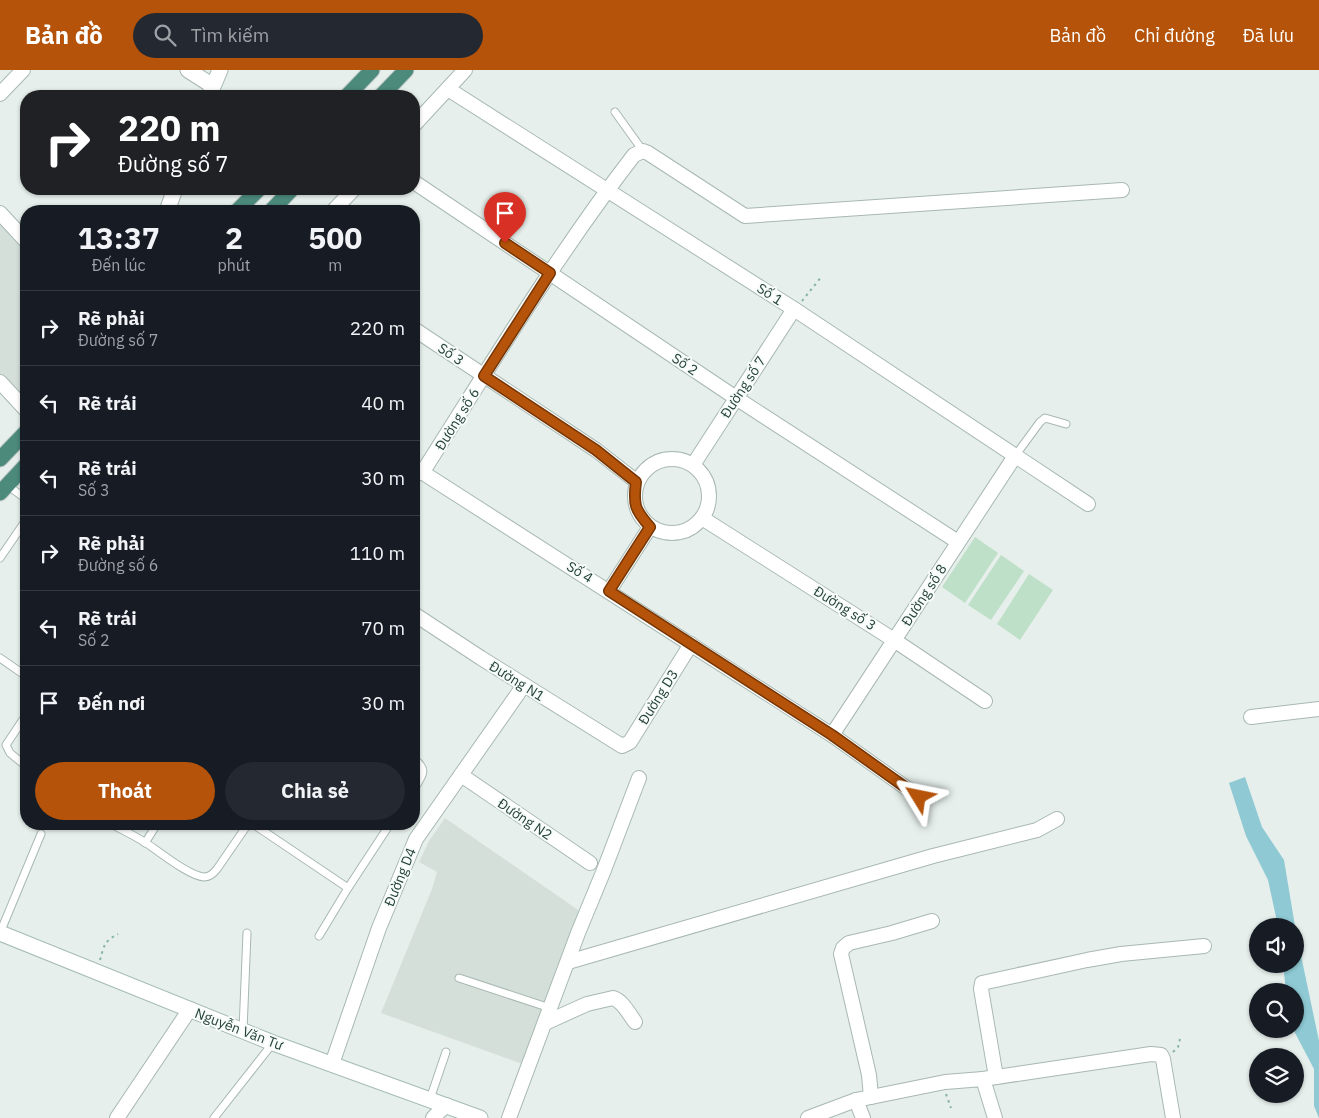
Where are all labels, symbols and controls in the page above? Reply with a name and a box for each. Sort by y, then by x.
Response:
search box [133,13,483,58]
text: Bản đồ [25,19,103,51]
icon: search [151,21,179,49]
text: Tìm kiếm [191,23,269,47]
text: Bản đồ [1050,24,1106,47]
text: Chỉ đường [1134,24,1215,47]
text: Đã lưu [1243,24,1294,47]
text: 220 m [118,105,221,151]
icon: right [35,110,100,175]
text: Đường số 7 [118,149,228,178]
pin [484,192,526,243]
icon: arrive [491,199,519,227]
text: 13:37 [78,218,160,257]
text: 2 [225,218,243,257]
text: 500 [308,218,362,257]
text: Đến lúc [92,255,146,275]
text: phút [217,255,250,275]
text: m [328,255,342,275]
street label: Số 1 [753,279,787,309]
text: Rẽ phải [78,306,145,330]
icon: right [35,314,63,342]
text: 220 m [350,316,405,340]
text: Đường số 7 [78,330,158,350]
street label: Số 3 [434,339,468,369]
street label: Số 2 [668,349,702,379]
street label: Đường số 7 [716,353,770,421]
street label: Đường số 6 [431,384,483,454]
icon: left [35,389,63,417]
text: Rẽ trái [78,391,137,415]
text: 40 m [361,391,405,415]
text: Rẽ trái [78,456,137,480]
icon: left [35,464,63,492]
text: 30 m [361,466,405,490]
text: Số 3 [78,480,110,500]
text: Rẽ phải [78,531,145,555]
icon: right [35,539,63,567]
text: 110 m [350,541,405,565]
text: Đường số 6 [78,555,158,575]
street label: Số 4 [563,557,597,587]
street label: Đường số 8 [897,561,951,629]
street label: Đường số 3 [810,582,880,634]
text: Rẽ trái [78,606,137,630]
icon: left [35,614,63,642]
text: 70 m [361,616,405,640]
text: Số 2 [78,630,110,650]
street label: Đường N1 [486,657,548,705]
street label: Đường D3 [634,666,682,728]
icon: arrive [35,689,63,717]
text: Đến nơi [78,691,145,715]
text: 30 m [361,691,405,715]
button: Thoát [35,762,215,820]
button: Chia sẻ [225,762,405,820]
position arrow [892,770,944,822]
street label: Đường N2 [494,794,556,844]
street label: Đường D4 [380,845,420,909]
map controls [1249,918,1304,1103]
button: sound [1249,918,1304,973]
button: search [1249,983,1304,1038]
street label: Nguyễn Văn Tư [192,1004,286,1054]
button: layers [1249,1048,1304,1103]

